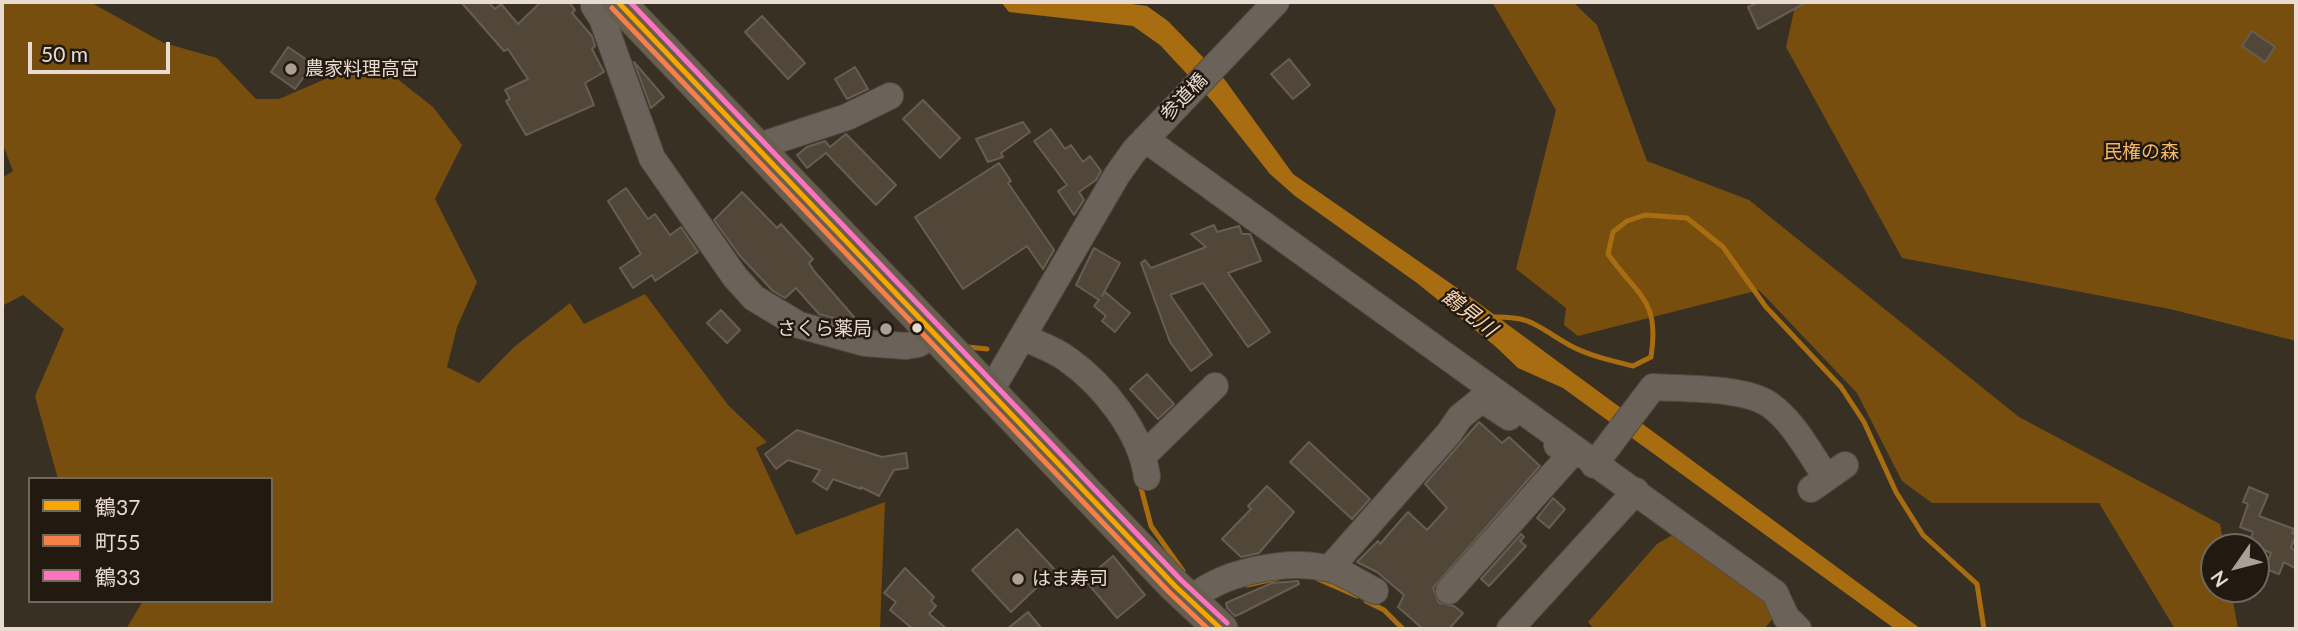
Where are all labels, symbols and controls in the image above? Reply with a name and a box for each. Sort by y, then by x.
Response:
scale bar [32,28,173,72]
text: 50 m [41,41,88,66]
place label: 農家料理高宮 [305,58,419,80]
marker: 農家料理高宮 [283,61,299,77]
street label: 参道橋 [1156,69,1212,125]
park label: 民権の森 [2103,141,2179,163]
water label: 鶴見川 [1436,284,1502,342]
place label: さくら薬局 [777,318,872,340]
marker: さくら薬局 [878,321,894,337]
unlabelled marker [910,321,924,335]
legend [28,477,273,603]
text: 鶴37 [95,494,140,519]
text: 町55 [95,529,140,554]
north arrow [2200,533,2270,603]
text: 鶴33 [95,564,140,589]
text: N [2205,567,2233,592]
place label: はま寿司 [1032,568,1108,590]
marker: はま寿司 [1010,571,1026,587]

